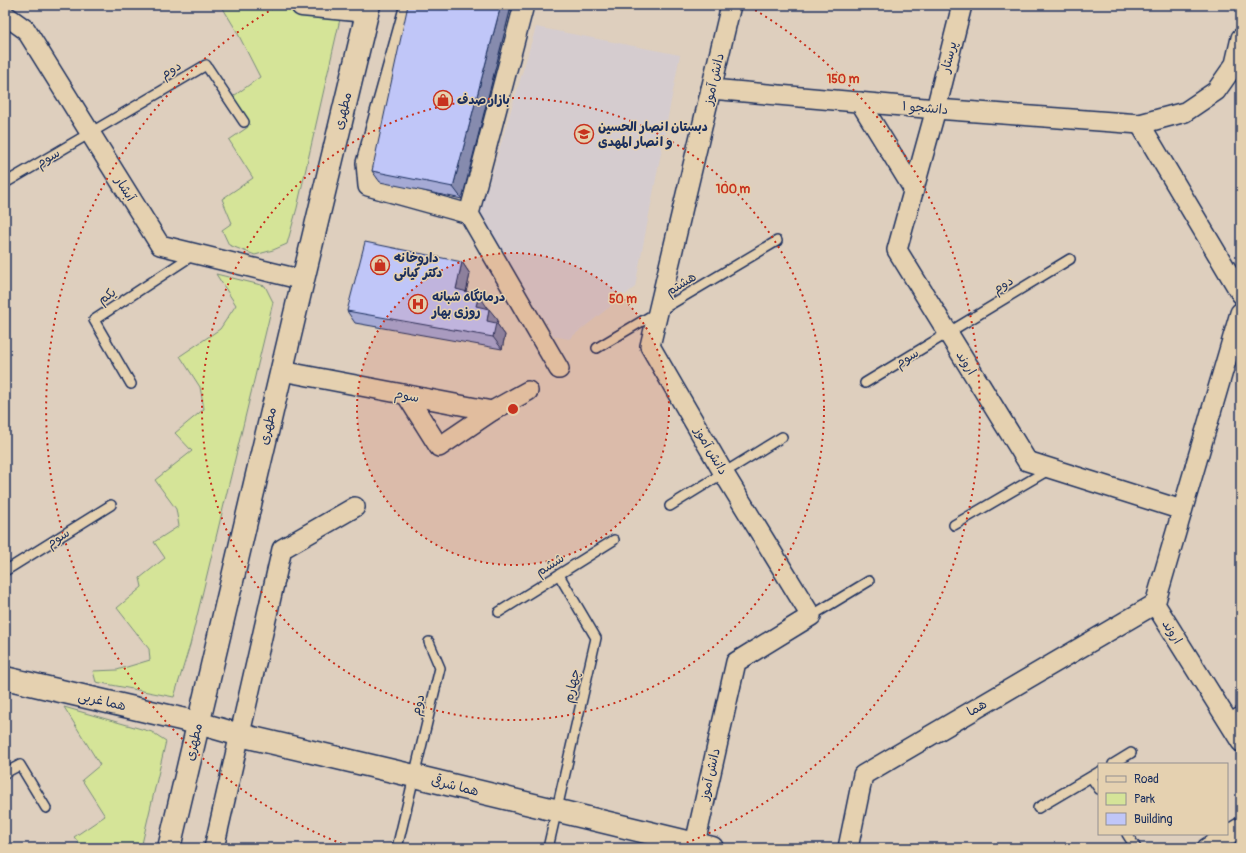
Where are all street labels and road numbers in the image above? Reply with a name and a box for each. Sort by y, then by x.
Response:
street label: پرستار [937,40,961,75]
street label: دانش آموز [700,52,728,107]
street label: دوم [158,58,185,84]
street label: مطهری [331,91,355,131]
street label: دانشجو ۱ [901,98,949,118]
street label: سوم [33,145,64,173]
street label: آبشار [111,173,139,205]
street label: هشتم [663,269,700,301]
street label: دوم [990,273,1017,299]
street label: یکم [95,284,120,309]
street label: سوم [892,345,923,373]
street label: اروند [952,348,980,378]
street label: سوم [393,386,421,408]
street label: مطهری [256,406,280,446]
street label: دانش آموز [690,423,731,478]
street label: سوم [43,525,74,553]
street label: ششم [533,550,568,582]
street label: اروند [1158,617,1186,647]
street label: چهارم [560,667,586,705]
street label: هما غربی [76,688,127,715]
street label: دوم [408,693,430,718]
street label: هما [964,696,990,720]
street label: مطهری [182,722,206,762]
street label: دانش آموز [696,747,724,802]
street label: هما شرقی [429,771,481,800]

